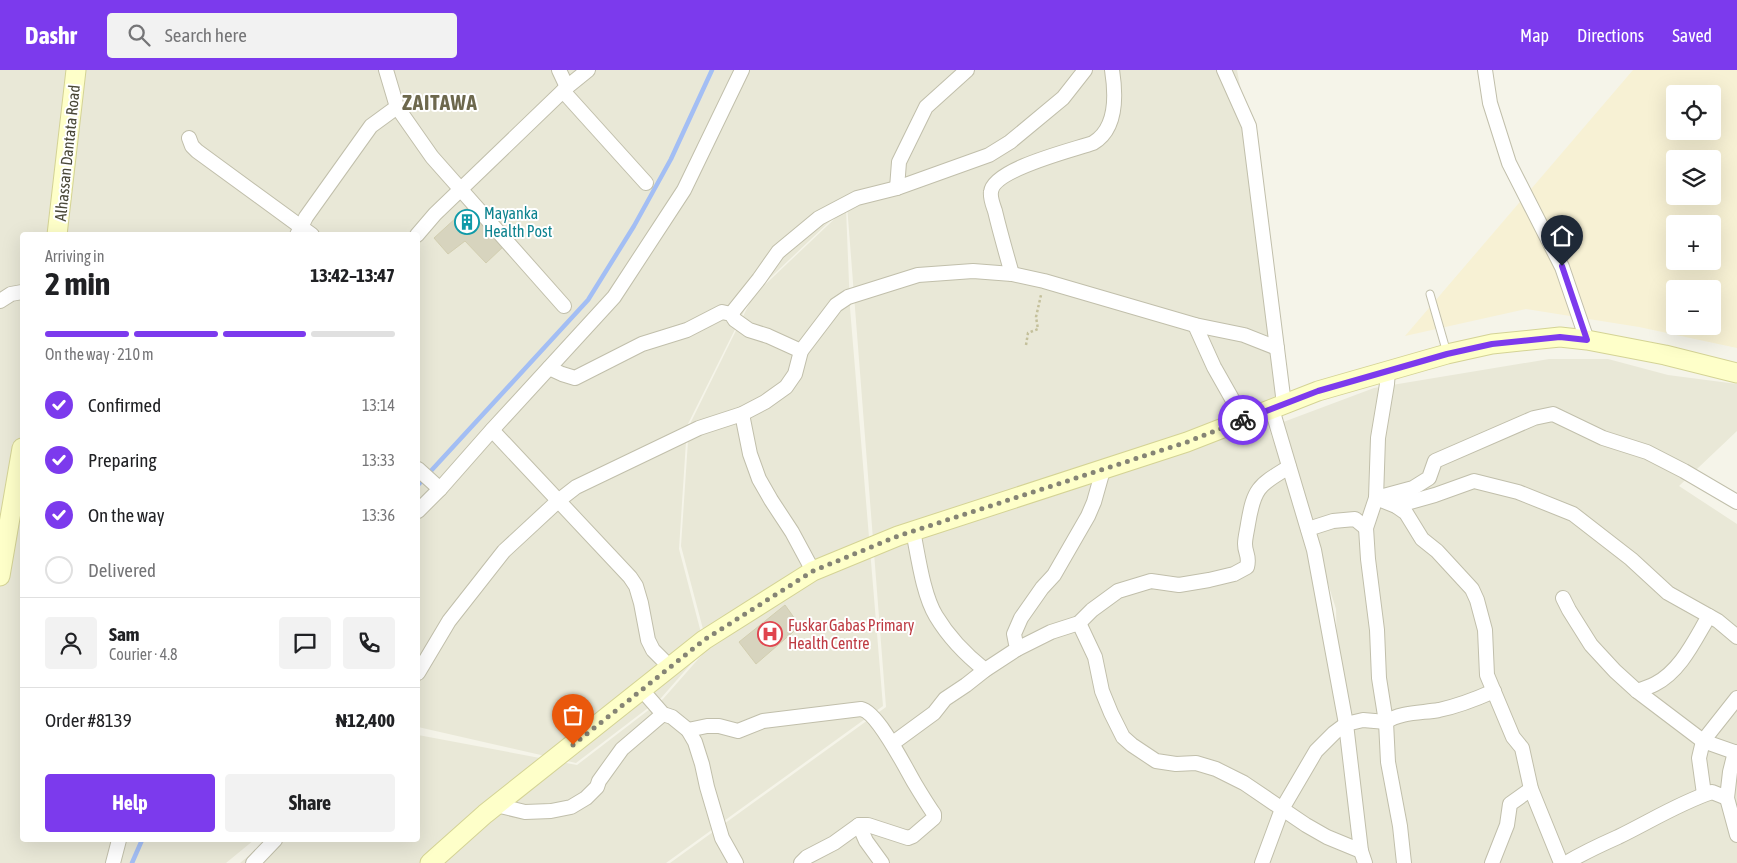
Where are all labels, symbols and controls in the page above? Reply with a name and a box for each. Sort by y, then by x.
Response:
search box [107,13,457,58]
icon: search [125,21,153,49]
text: Dashr [25,22,77,49]
text: Search here [165,24,247,46]
text: Map [1520,25,1549,46]
text: Directions [1577,25,1644,46]
text: Saved [1672,25,1712,46]
street label: Alhassan Dantata Road [51,84,83,222]
map controls [1666,85,1721,335]
button: locate [1666,85,1721,140]
district label: ZAITAWA [402,90,478,114]
button: layers [1666,150,1721,205]
place label: Mayanka Health Post [484,204,553,240]
building icon: Mayanka Health Post [454,209,480,235]
pin [1541,215,1583,266]
button: + [1666,215,1721,270]
icon: home [1548,222,1576,250]
text: Arriving in [45,247,105,265]
text: 13:42–13:47 [310,264,395,286]
text: 2 min [45,265,110,302]
button: − [1666,280,1721,335]
text: On the way · 210 m [45,345,154,363]
icon: check [45,391,73,419]
text: Confirmed [88,394,161,416]
courier [1218,395,1268,445]
text: 13:14 [362,396,395,414]
icon: bike [1229,406,1257,434]
icon: check [45,446,73,474]
text: Preparing [88,449,157,471]
text: 13:33 [362,451,395,469]
icon: check [45,501,73,529]
text: On the way [88,504,165,526]
text: 13:36 [362,506,395,524]
text: Delivered [88,559,156,581]
place label: Fuskar Gabas Primary Health Centre [788,616,915,652]
button: person [45,617,97,669]
button: chat [279,617,331,669]
button: phone [343,617,395,669]
hospital icon: Fuskar Gabas Primary Health Centre [757,621,783,647]
text: Sam [109,623,140,645]
text: Courier · 4.8 [109,645,178,663]
pin [552,694,594,745]
icon: bag [559,701,587,729]
text: Order #8139 [45,709,132,731]
text: ₦12,400 [336,709,395,731]
button: Help [45,774,215,832]
button: Share [225,774,395,832]

